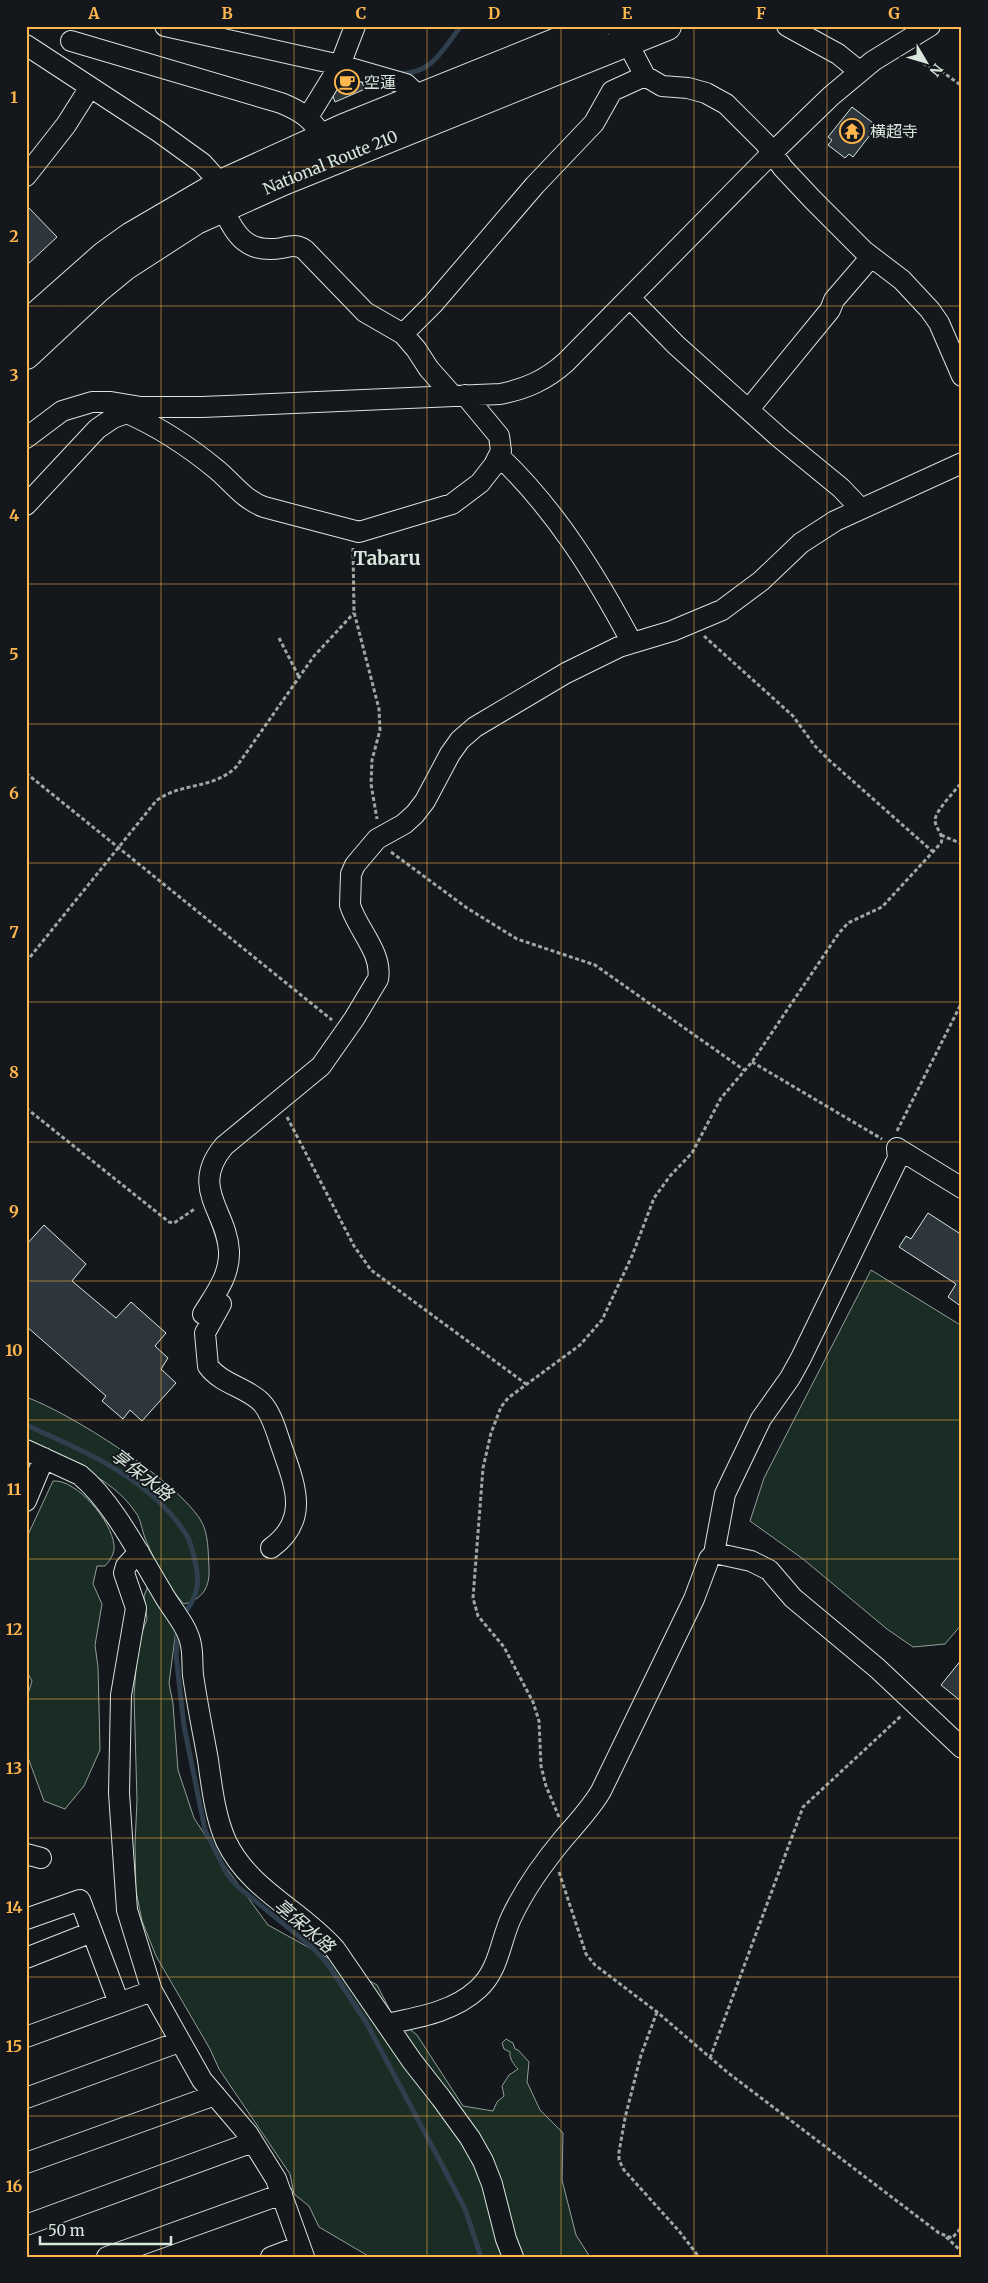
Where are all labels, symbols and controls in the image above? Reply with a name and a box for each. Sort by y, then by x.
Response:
text: A [87,3,100,23]
text: B [221,3,233,23]
text: C [356,3,366,23]
text: D [488,3,500,23]
text: E [622,3,633,23]
text: F [756,3,766,23]
text: G [888,3,900,23]
north arrow [900,38,950,88]
text: N [926,60,947,80]
cafe icon: 空蓮 [334,69,360,95]
place label: 空蓮 [364,72,396,92]
text: 1 [10,87,18,107]
temple icon: 横超寺 [839,118,865,144]
place label: 横超寺 [870,121,918,141]
street label: National Route 210 [260,126,401,199]
text: 2 [9,226,19,246]
text: 3 [9,365,19,385]
text: 4 [9,505,19,525]
district label: Tabaru [353,546,421,570]
text: 5 [9,644,19,664]
text: 6 [9,783,19,803]
text: 7 [9,922,19,942]
text: 8 [9,1062,19,1082]
text: 9 [9,1201,19,1221]
text: 10 [5,1340,23,1360]
water label: 享保水路 [107,1443,179,1507]
text: 11 [7,1479,22,1499]
text: 12 [6,1619,22,1639]
text: 13 [6,1758,22,1778]
water label: 享保水路 [270,1893,341,1959]
text: 14 [6,1897,22,1917]
text: 15 [6,2036,22,2056]
text: 16 [6,2176,22,2196]
scale bar [40,2213,171,2245]
text: 50 m [48,2221,85,2240]

